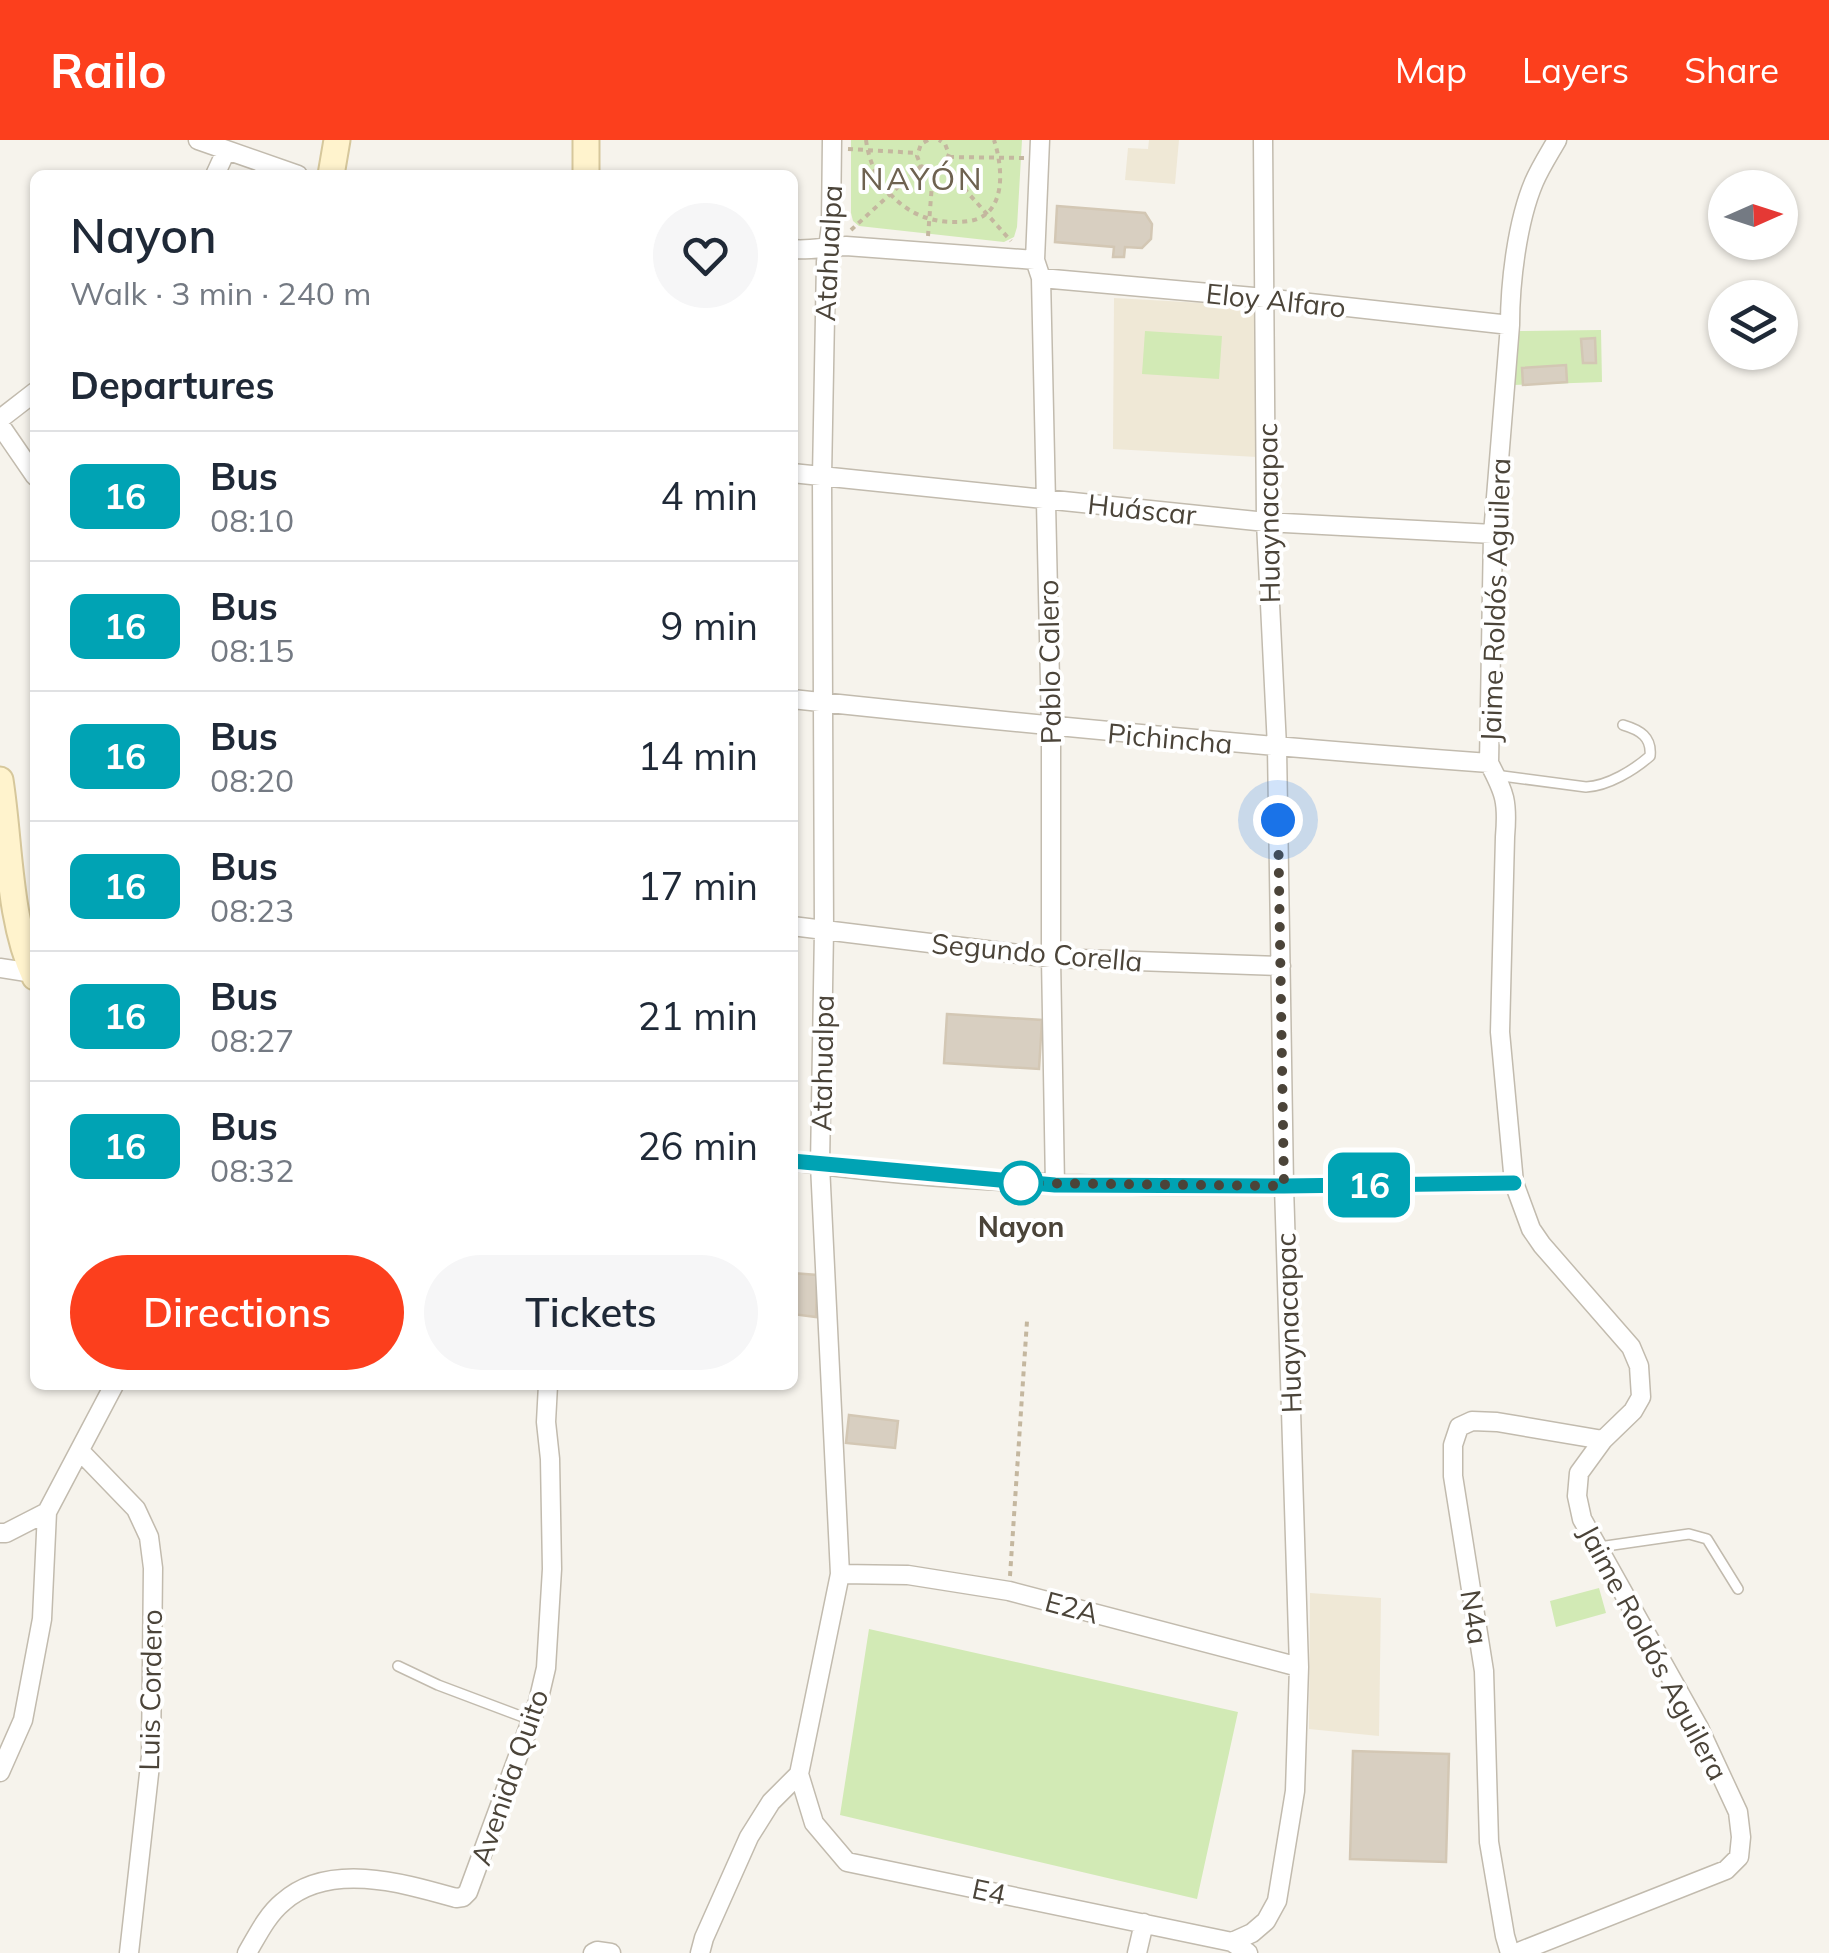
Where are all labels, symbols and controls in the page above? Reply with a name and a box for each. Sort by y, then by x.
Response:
text: Railo [50,40,167,100]
text: Map [1395,48,1467,92]
text: Layers [1522,48,1629,92]
text: Share [1684,48,1779,92]
district label: NAYÓN [860,158,984,198]
north arrow [1708,170,1798,260]
map controls [1708,170,1798,370]
street label: Atahualpa [807,184,849,322]
button: heart [653,203,758,308]
text: Nayon [70,205,217,265]
text: Walk · 3 min · 240 m [70,273,371,313]
street label: Eloy Alfaro [1204,275,1348,325]
button: layers [1708,280,1798,370]
text: Departures [70,361,274,409]
street label: Huaynacapac [1249,423,1287,603]
text: Bus [210,452,278,500]
street label: Jaime Roldós Aguilera [1473,457,1517,743]
text: 4 min [661,472,758,520]
text: 16 [104,474,146,518]
street label: Huáscar [1086,486,1199,532]
text: 08:10 [210,500,294,540]
street label: Pablo Calero [1030,579,1068,745]
text: Bus [210,582,278,630]
text: 9 min [661,602,758,650]
text: 16 [104,604,146,648]
text: 08:15 [210,630,294,670]
text: Bus [210,712,278,760]
street label: Pichincha [1106,715,1234,761]
text: 14 min [638,732,758,780]
text: 16 [104,734,146,778]
text: 08:20 [210,760,294,800]
your location [1253,795,1303,845]
text: Bus [210,842,278,890]
text: 17 min [638,862,758,910]
text: 16 [104,864,146,908]
text: 08:23 [210,890,294,930]
street label: Segundo Corella [930,925,1144,979]
text: Bus [210,972,278,1020]
text: 21 min [638,992,758,1040]
text: 16 [104,994,146,1038]
street label: Atahualpa [803,994,841,1132]
text: 08:27 [210,1020,294,1060]
text: Bus [210,1102,278,1150]
text: 26 min [638,1122,758,1170]
text: 16 [104,1124,146,1168]
text: 08:32 [210,1150,294,1190]
line badge: 16 [1324,1152,1414,1218]
marker: Nayon [1000,1162,1042,1204]
text: 16 [1348,1163,1390,1207]
place label: Nayon [978,1209,1064,1244]
street label: Huaynacapac [1267,1232,1309,1414]
button: Directions [70,1255,404,1370]
button: Tickets [424,1255,758,1370]
street label: Jaime Roldós Aguilera [1572,1518,1736,1786]
street label: E2A [1041,1583,1103,1631]
street label: N4a [1453,1587,1497,1647]
street label: Luis Cordero [131,1609,169,1771]
street label: Avenida Quito [463,1684,555,1870]
street label: E4 [969,1870,1009,1912]

